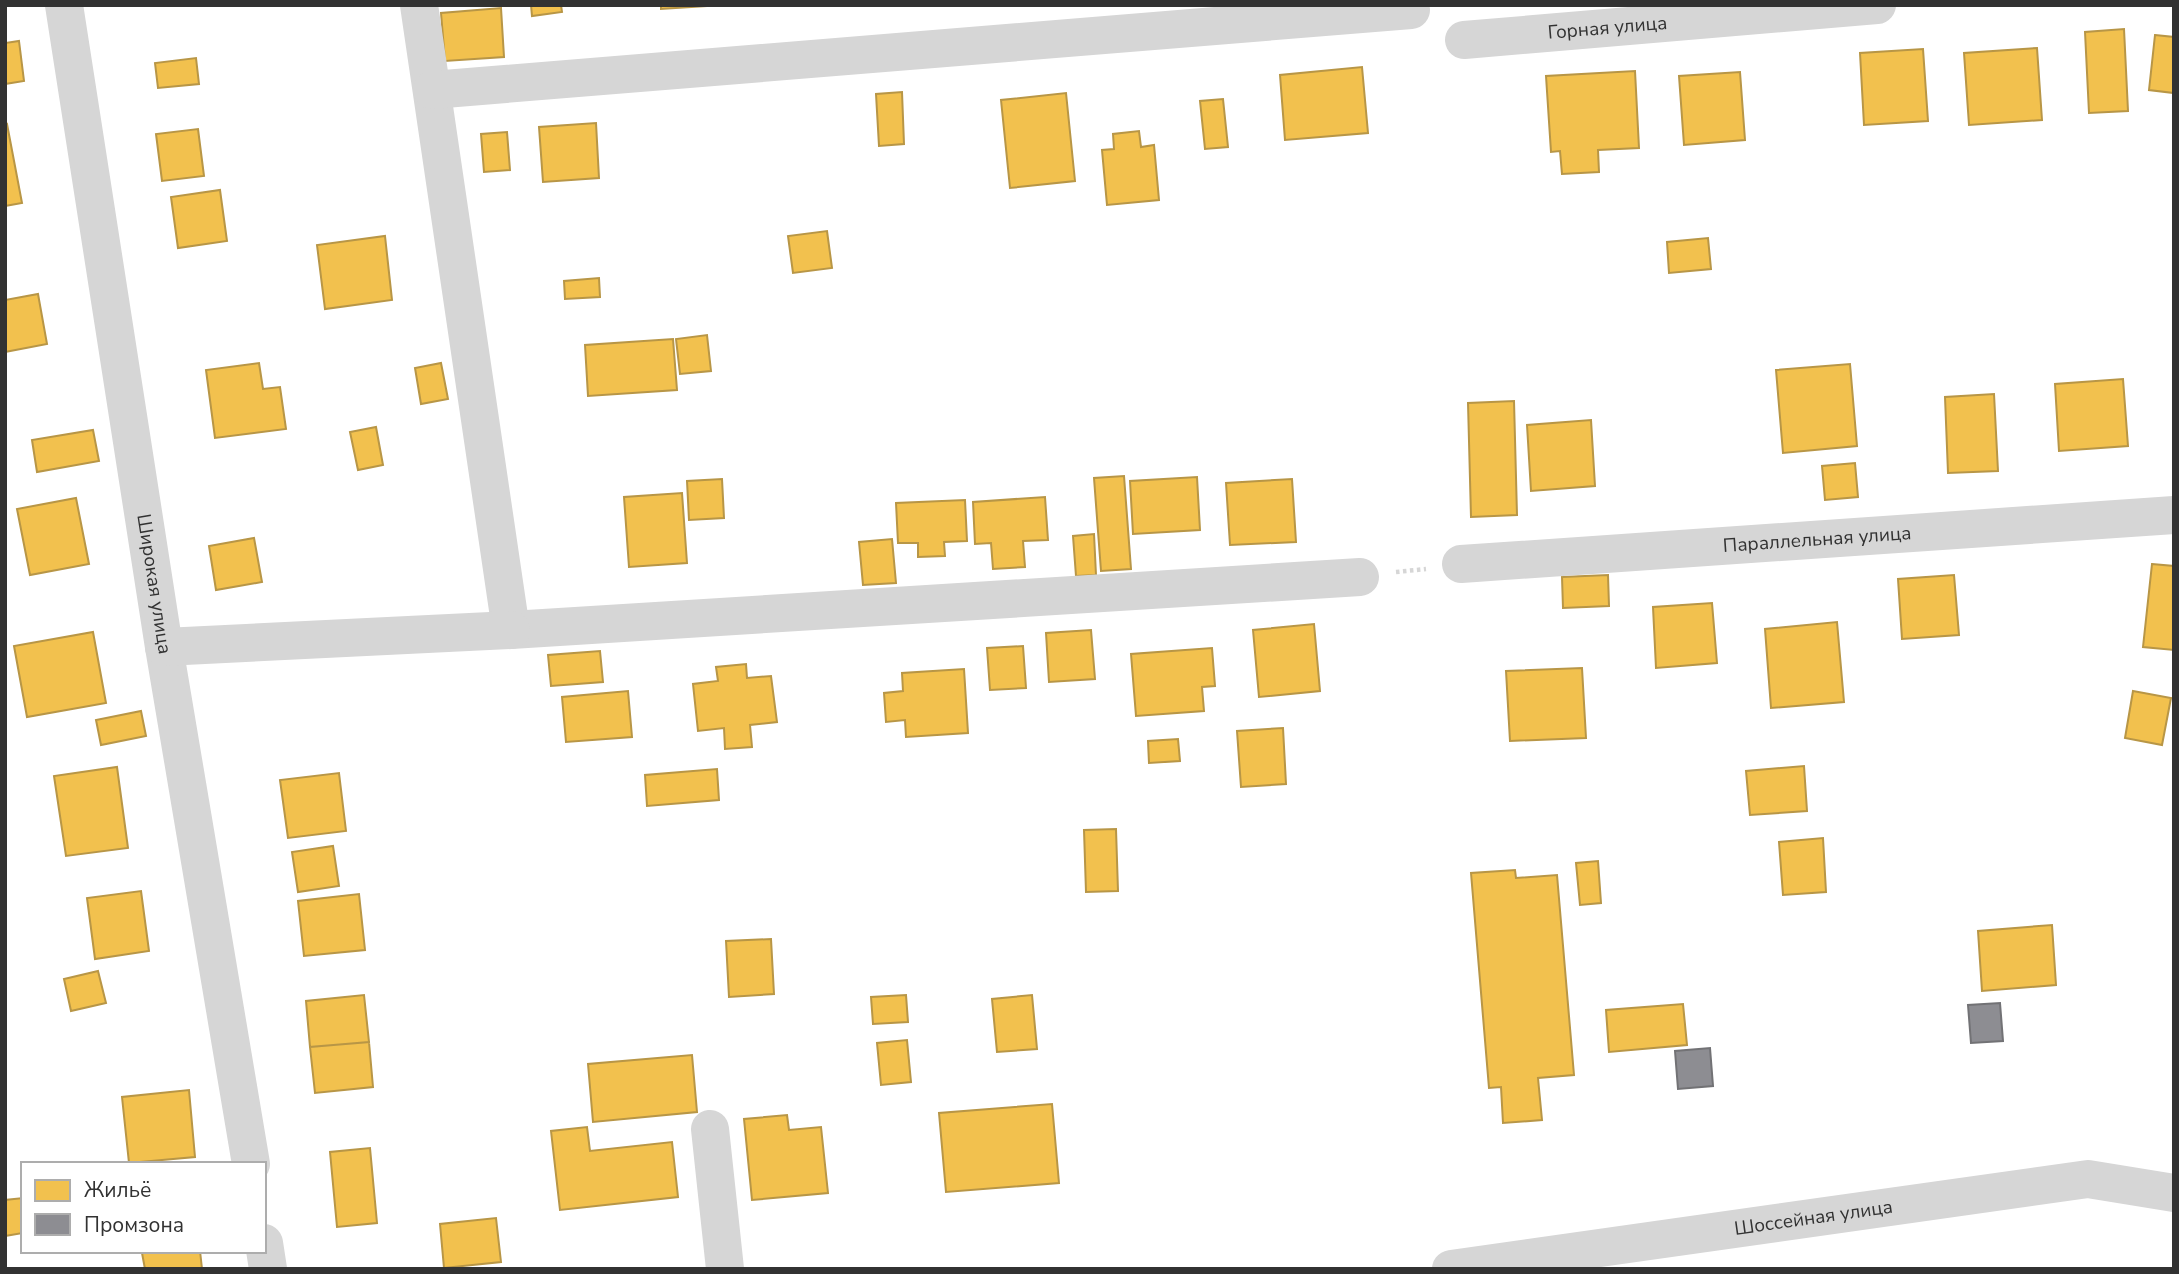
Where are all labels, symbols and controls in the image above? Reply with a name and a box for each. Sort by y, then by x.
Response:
street label: Горная улица [1547,10,1668,46]
street label: Широкая улица [130,512,178,656]
street label: Параллельная улица [1722,520,1912,559]
legend [21,1162,266,1253]
text: Жильё [84,1176,151,1204]
street label: Шоссейная улица [1732,1194,1894,1242]
text: Промзона [84,1211,184,1239]

